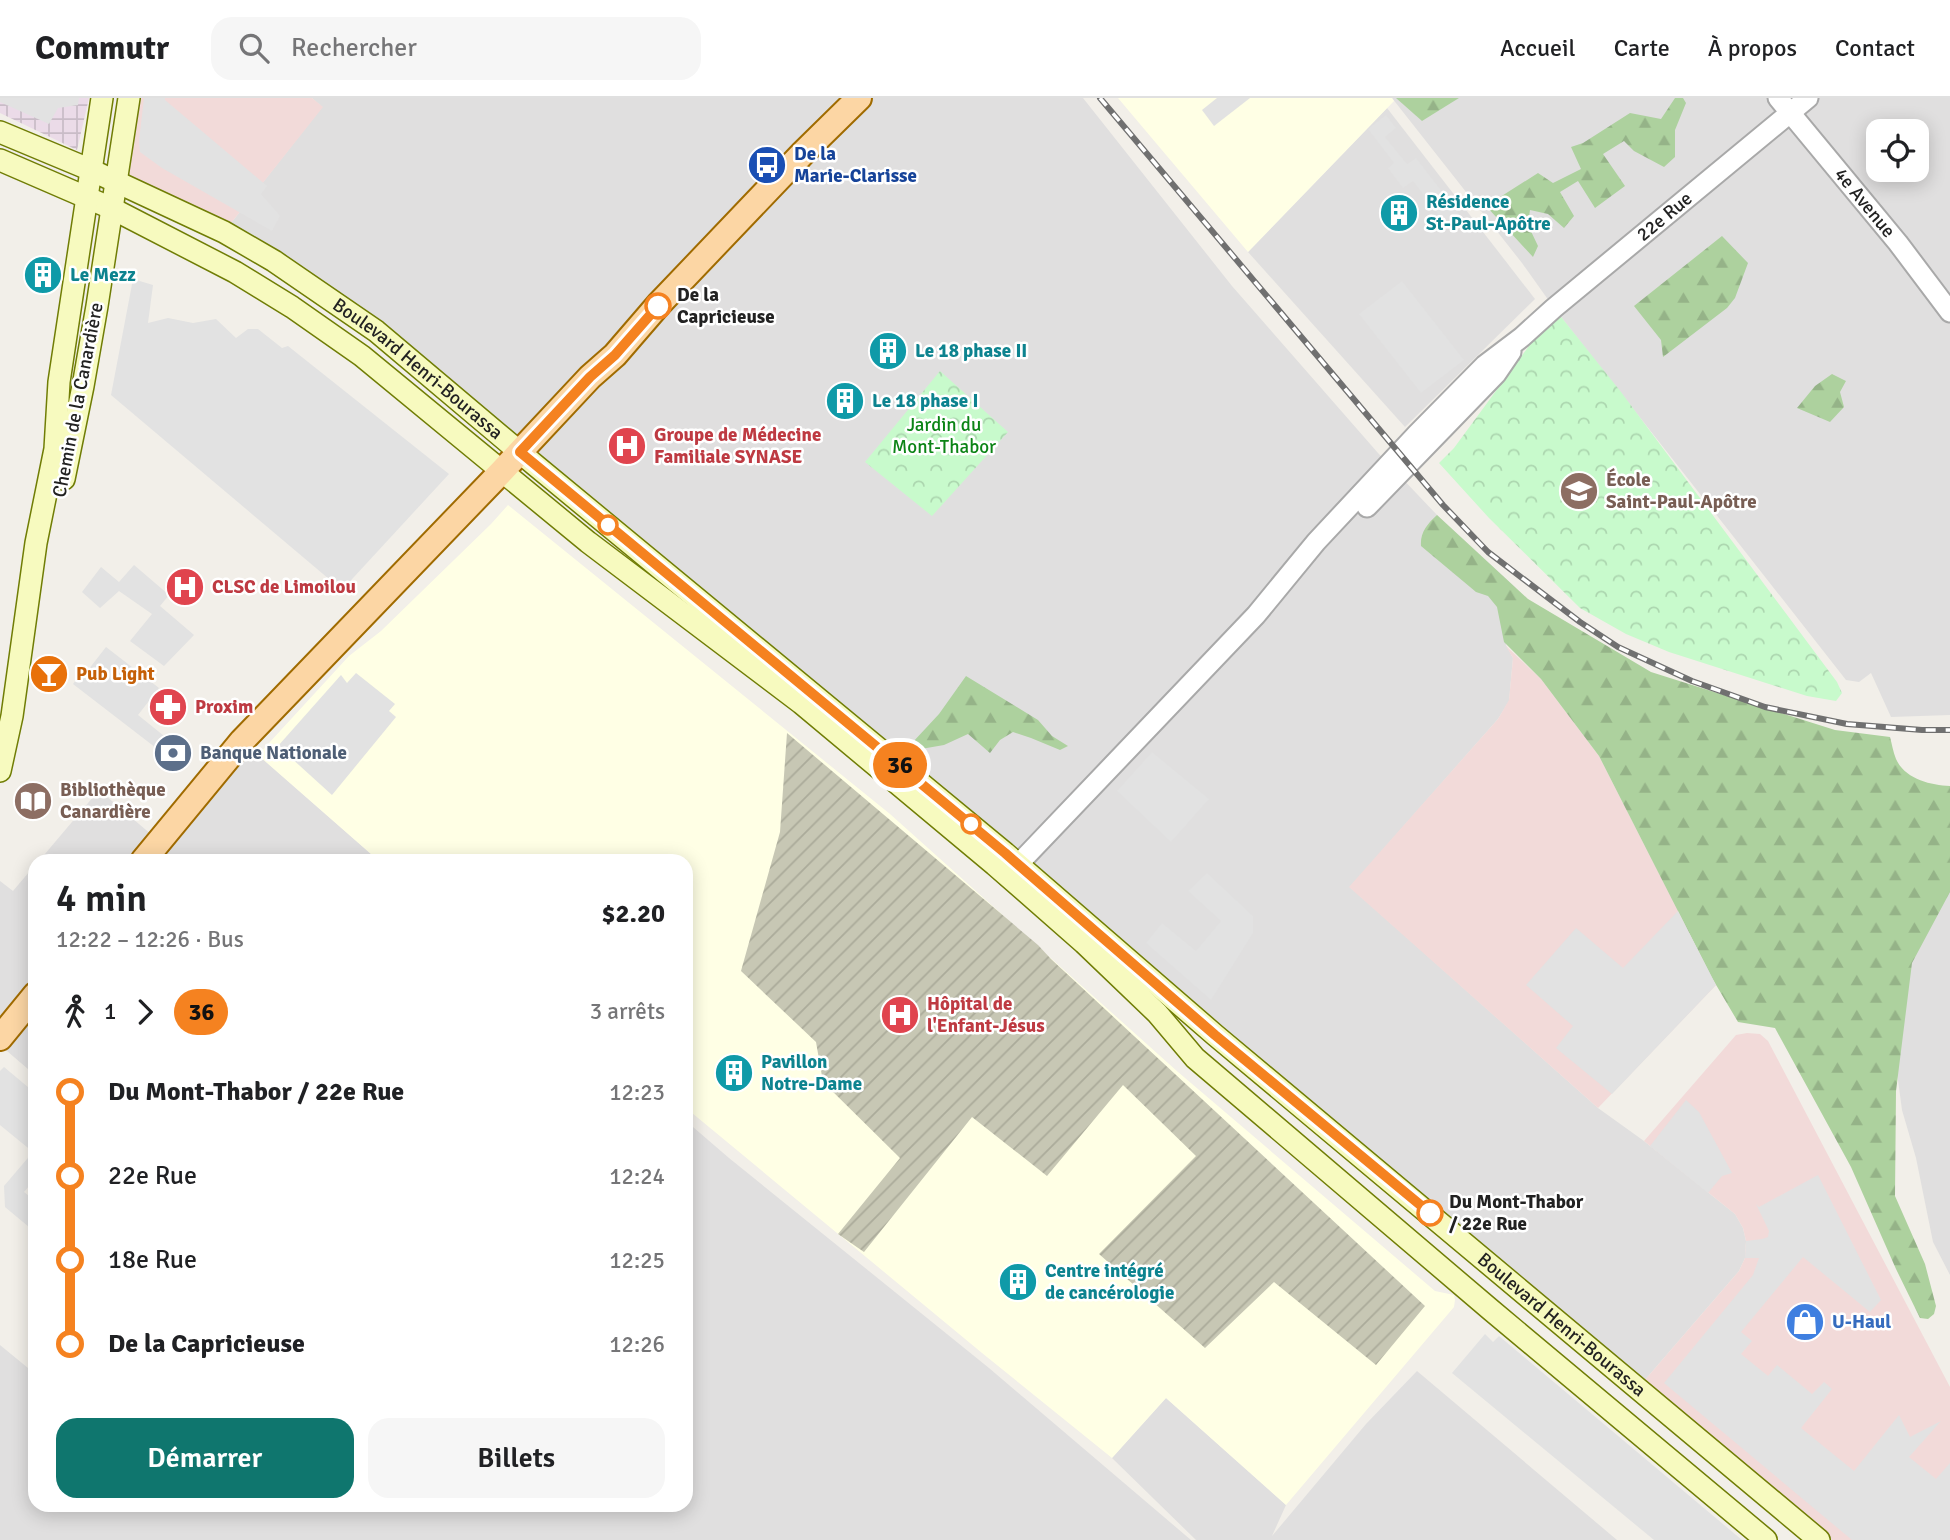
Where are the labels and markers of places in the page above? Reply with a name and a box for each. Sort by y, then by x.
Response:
place label: De la Marie-Clarisse [794,142,917,188]
bus stop icon: De la Marie-Clarisse [746,144,788,186]
place label: Résidence St-Paul-Apôtre [1426,190,1551,236]
building icon: Résidence St-Paul-Apôtre [1378,192,1420,234]
building icon: Le Mezz [22,254,64,296]
place label: Le Mezz [70,263,136,287]
place label: De la Capricieuse [677,283,775,329]
marker: De la Capricieuse [645,293,671,319]
building icon: Le 18 phase II [867,330,909,372]
place label: Le 18 phase II [915,339,1027,363]
building icon: Le 18 phase I [824,380,866,422]
place label: Le 18 phase I [872,389,978,413]
place label: Groupe de Médecine Familiale SYNASE [654,423,821,469]
hospital icon: Groupe de Médecine Familiale SYNASE [606,425,648,467]
place label: École Saint-Paul-Apôtre [1606,468,1757,514]
school or university icon: École Saint-Paul-Apôtre [1558,470,1600,512]
unlabelled marker [598,515,618,535]
hospital icon: CLSC de Limoilou [164,566,206,608]
place label: CLSC de Limoilou [212,575,356,599]
bar icon: Pub Light [28,653,70,695]
place label: Pub Light [76,662,155,686]
pharmacy icon: Proxim [147,686,189,728]
place label: Proxim [195,695,253,719]
bank icon: Banque Nationale [152,732,194,774]
place label: Banque Nationale [200,741,347,765]
place label: Bibliothèque Canardière [60,778,166,824]
library icon: Bibliothèque Canardière [12,780,54,822]
unlabelled marker [961,814,981,834]
place label: Hôpital de l'Enfant-Jésus [927,992,1045,1038]
hospital icon: Hôpital de l'Enfant-Jésus [879,994,921,1036]
place label: Pavillon Notre-Dame [761,1050,862,1096]
building icon: Pavillon Notre-Dame [713,1052,755,1094]
place label: Du Mont-Thabor / 22e Rue [1449,1190,1584,1236]
marker: Du Mont-Thabor / 22e Rue [1417,1200,1443,1226]
place label: Centre intégré de cancérologie [1045,1259,1174,1305]
building icon: Centre intégré de cancérologie [997,1261,1039,1303]
shop icon: U-Haul [1784,1301,1826,1343]
place label: U-Haul [1832,1310,1891,1334]

